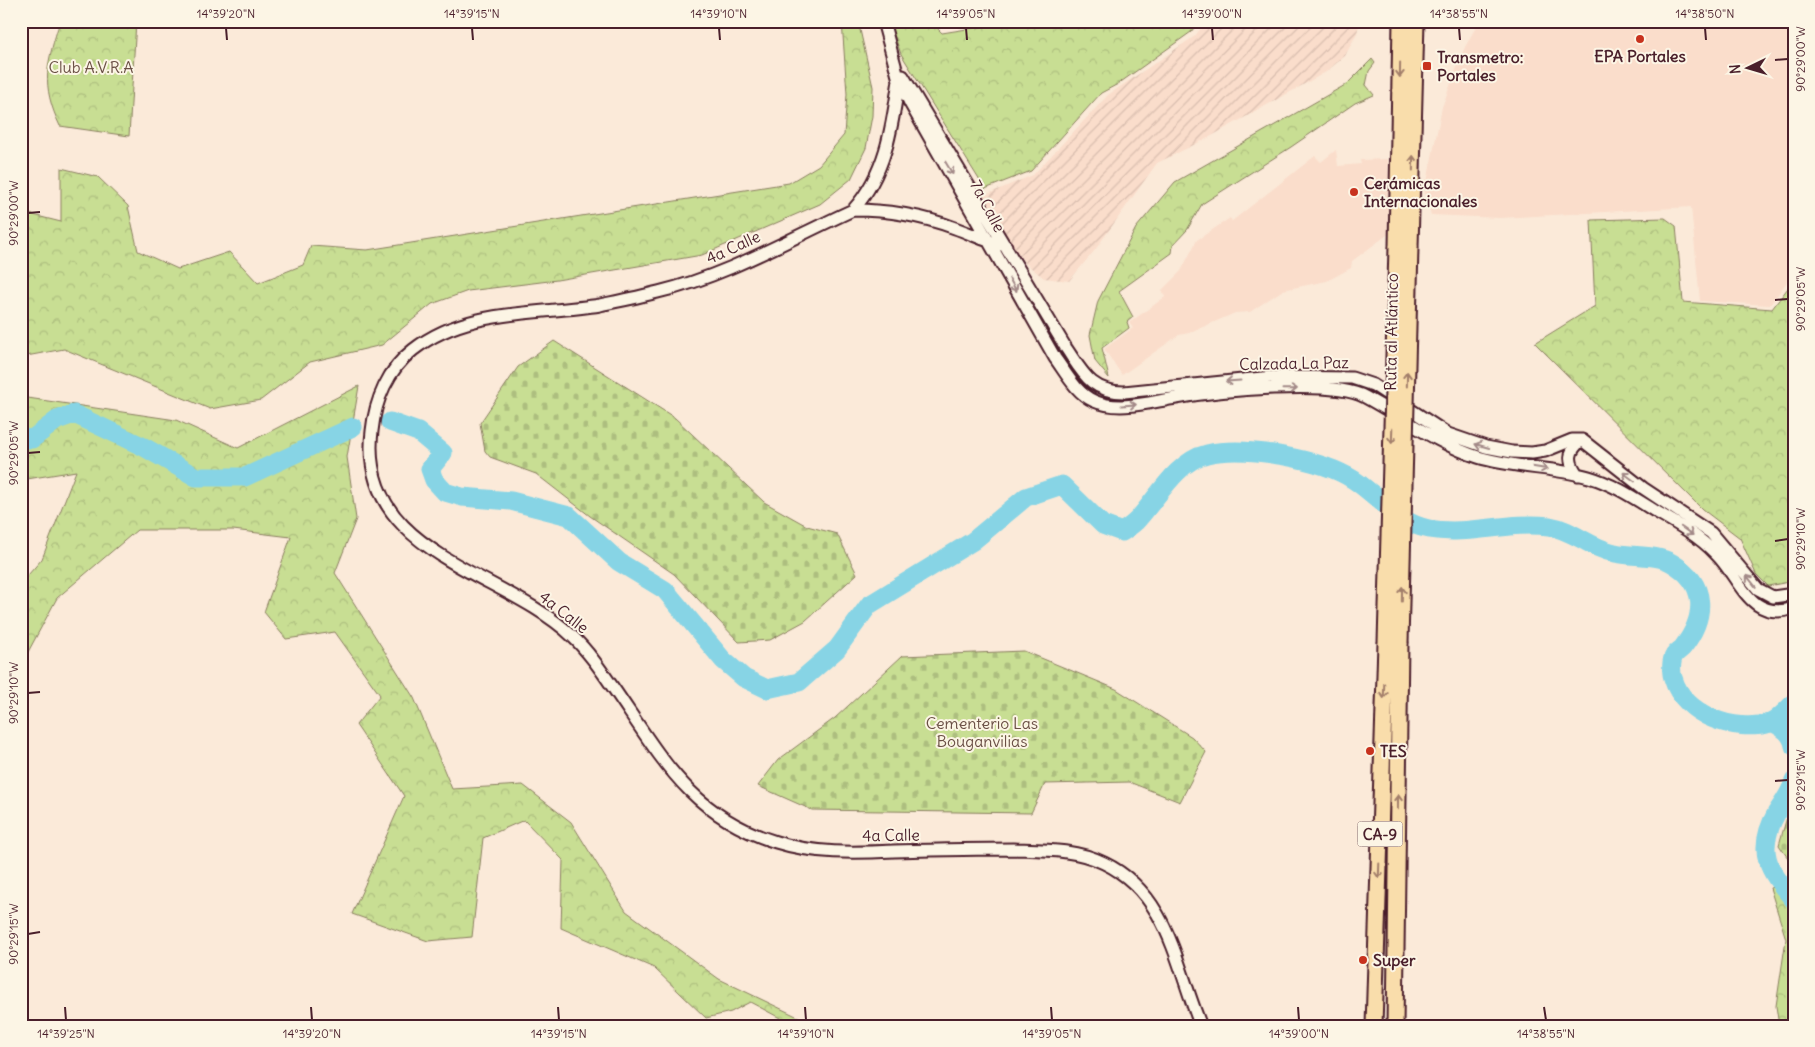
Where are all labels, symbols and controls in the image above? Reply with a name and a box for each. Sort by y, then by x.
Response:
text: 14°39'20"N [197,6,255,21]
text: 14°39'15"N [444,6,500,21]
text: 14°39'10"N [691,6,747,21]
text: 14°39'05"N [937,6,995,21]
text: 14°39'00"N [1182,6,1242,21]
text: 14°38'55"N [1430,6,1488,21]
text: 14°38'50"N [1676,6,1734,21]
text: 90°29'00"W [1793,26,1808,92]
marker: EPA Portales [1634,33,1646,45]
north arrow [1722,42,1772,92]
place label: EPA Portales [1594,46,1686,66]
place label: Transmetro: Portales [1437,47,1523,85]
park label: Club A.V.R.A [48,57,134,77]
marker: Transmetro: Portales [1421,60,1433,72]
one-way arrow [1395,62,1405,78]
text: N [1726,64,1744,75]
one-way arrow [1408,156,1418,172]
one-way arrow [944,161,954,175]
place label: Cerámicas Internacionales [1364,173,1477,211]
street label: 7a Calle [966,177,1010,235]
text: 90°29'00"W [6,180,21,246]
marker: Cerámicas Internacionales [1348,186,1360,198]
street label: 4a Calle [703,226,763,268]
text: 90°29'05"W [1793,267,1808,331]
street label: Ruta al Atlántico [1380,273,1402,391]
one-way arrow [1008,277,1018,292]
street label: Calzada La Paz [1239,352,1349,374]
one-way arrow [1402,372,1412,388]
one-way arrow [1225,376,1241,385]
one-way arrow [1282,384,1298,393]
one-way arrow [1121,400,1137,409]
text: 90°29'05"W [6,421,21,485]
one-way arrow [1387,427,1397,443]
one-way arrow [1474,440,1490,450]
one-way arrow [1532,463,1548,473]
one-way arrow [1622,472,1636,483]
text: 90°29'10"W [1793,508,1808,570]
one-way arrow [1680,526,1694,537]
one-way arrow [1746,575,1757,588]
street label: 4a Calle [535,586,593,638]
one-way arrow [1397,587,1406,603]
text: 90°29'10"W [6,662,21,724]
one-way arrow [1379,683,1389,699]
park label: Cementerio Las Bouganvilias [926,713,1038,751]
place label: TES [1380,741,1407,761]
marker: TES [1364,745,1376,757]
text: 90°29'15"W [1793,749,1808,811]
one-way arrow [1393,794,1403,810]
road number: CA-9 [1358,822,1402,846]
street label: 4a Calle [862,824,920,846]
one-way arrow [1374,863,1383,879]
text: 90°29'15"W [6,903,21,965]
place label: Super [1373,950,1416,971]
marker: Super [1357,954,1369,966]
text: 14°39'25"N [37,1026,95,1041]
text: 14°39'20"N [283,1026,341,1041]
text: 14°39'15"N [531,1026,587,1041]
text: 14°39'10"N [778,1026,834,1041]
text: 14°39'05"N [1023,1026,1081,1041]
text: 14°39'00"N [1269,1026,1329,1041]
text: 14°38'55"N [1517,1026,1575,1041]

